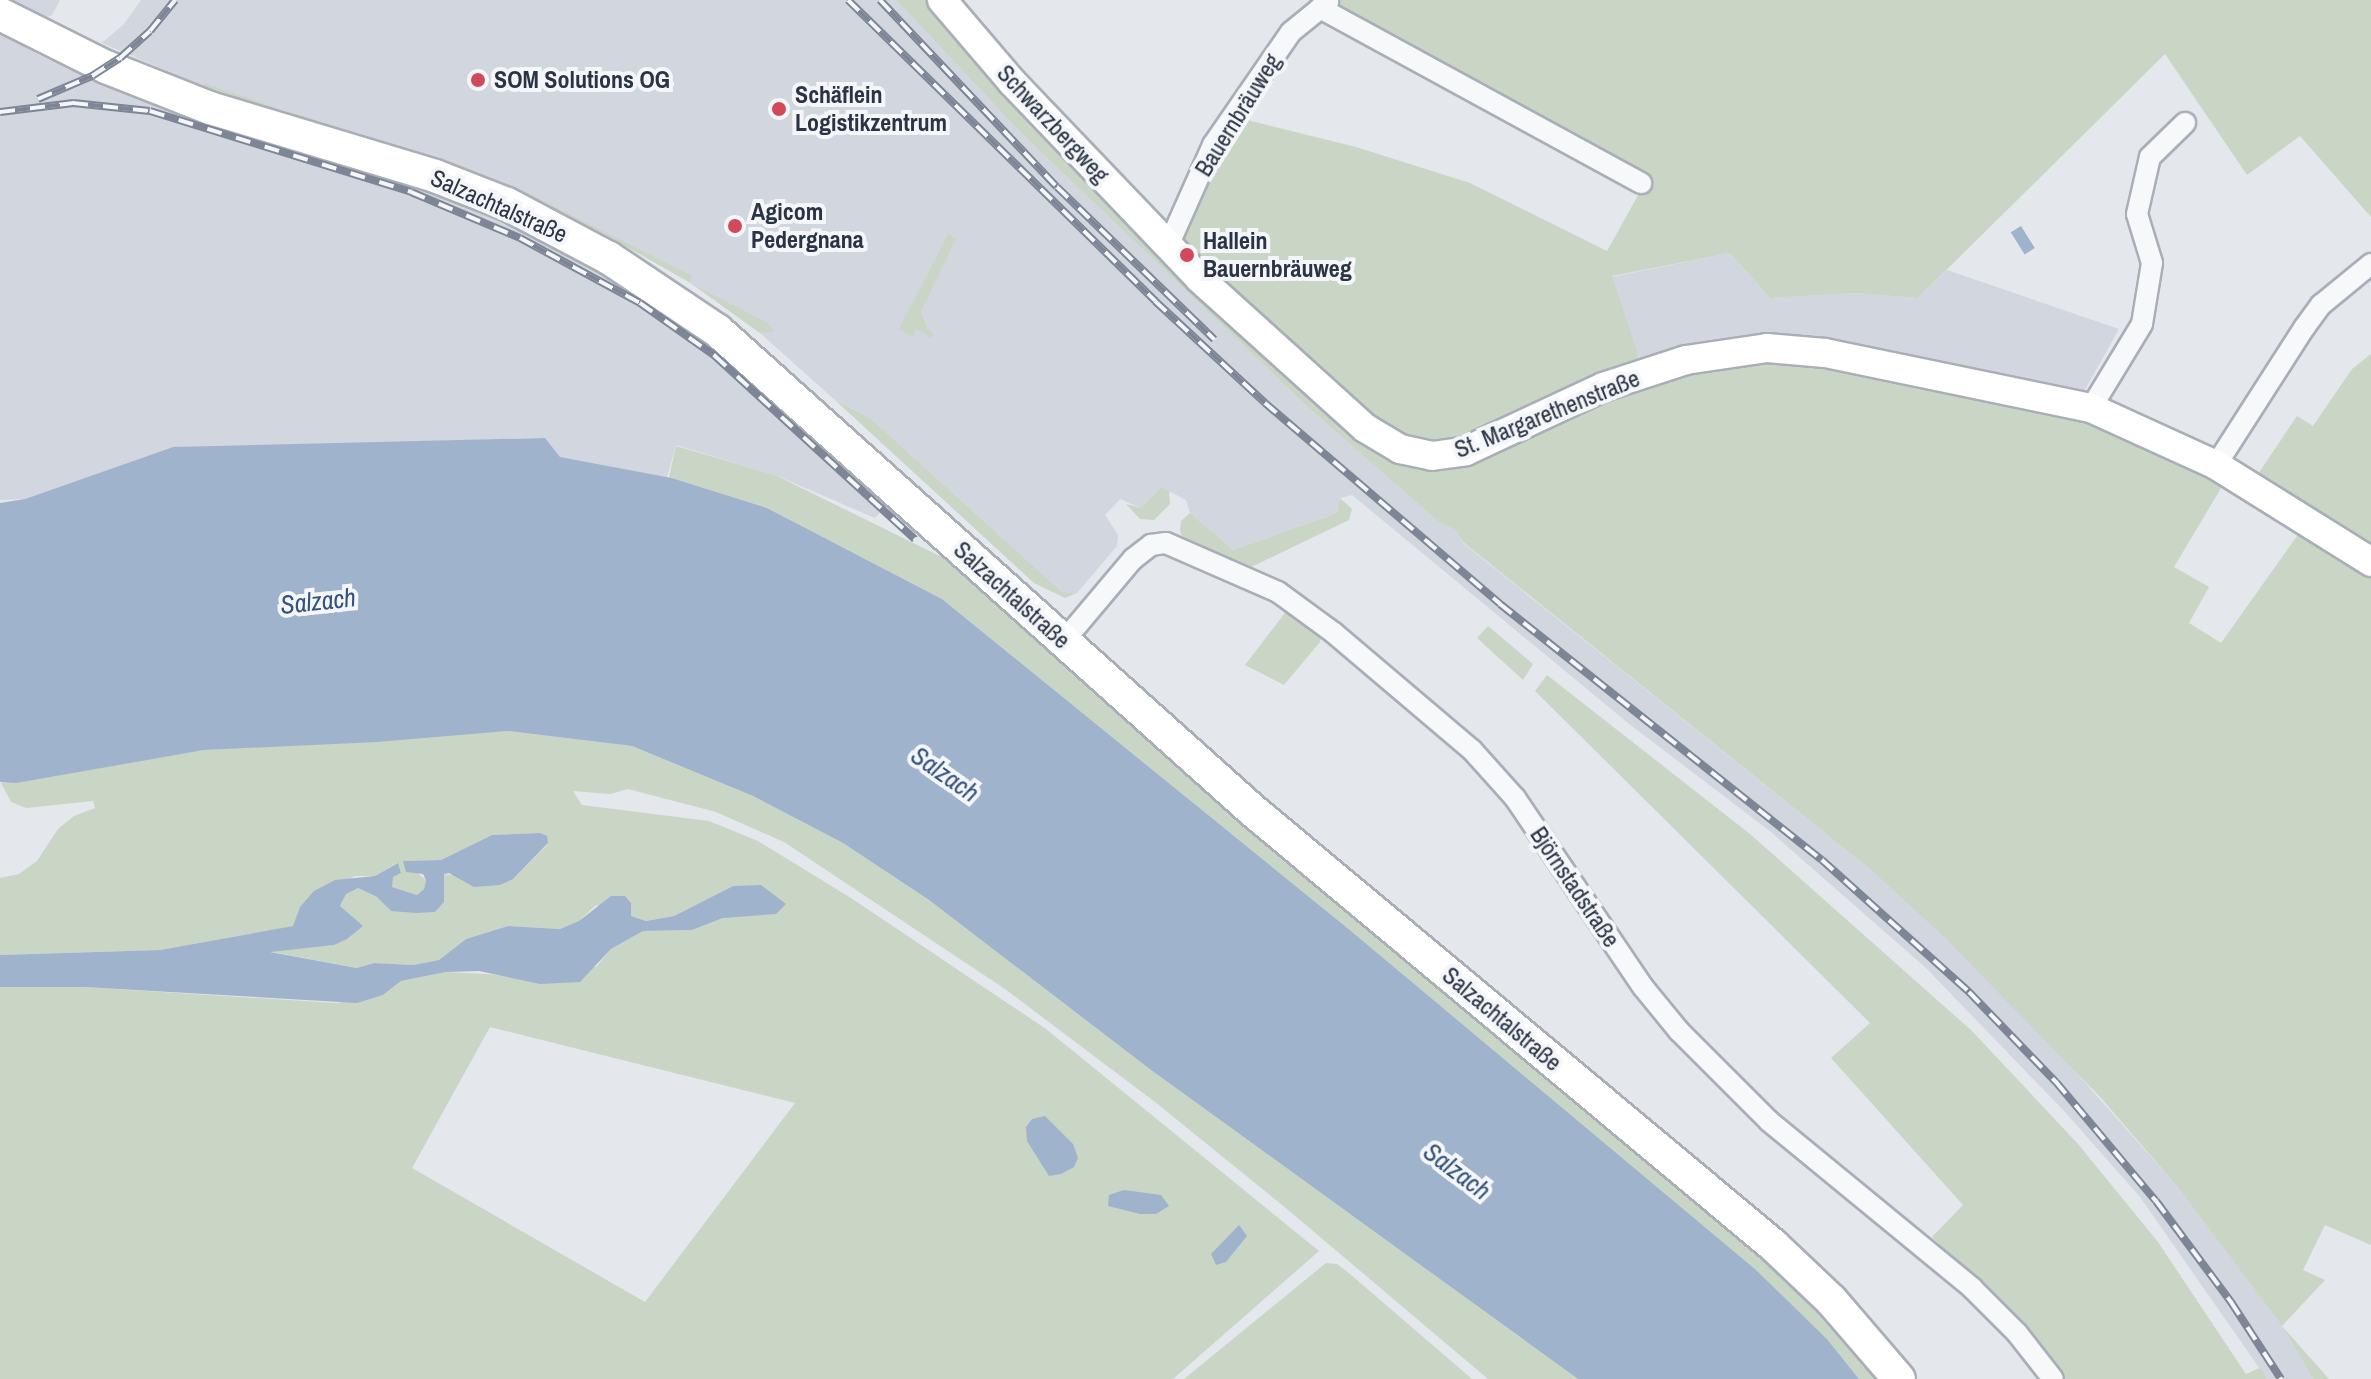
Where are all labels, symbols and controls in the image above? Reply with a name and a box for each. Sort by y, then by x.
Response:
street label: Bauernbräuweg [1189,48,1287,182]
street label: Schwarzbergweg [991,59,1115,189]
place label: SOM Solutions OG [494,66,670,94]
marker: SOM Solutions OG [469,71,487,89]
place label: Schäflein Logistikzentrum [795,81,947,137]
marker: Schäflein Logistikzentrum [770,100,788,118]
street label: Salzachtalstraße [426,163,572,249]
place label: Agicom Pedergnana [751,198,864,254]
marker: Agicom Pedergnana [726,217,744,235]
place label: Hallein Bauernbräuweg [1203,227,1352,283]
marker: Hallein Bauernbräuweg [1178,246,1196,264]
street label: St. Margarethenstraße [1450,364,1644,464]
street label: Salzachtalstraße [948,535,1076,655]
water label: Salzach [279,582,357,620]
water label: Salzach [905,739,985,809]
street label: Björnstadstraße [1524,821,1626,953]
street label: Salzachtalstraße [1437,961,1567,1077]
water label: Salzach [1417,1136,1497,1206]

